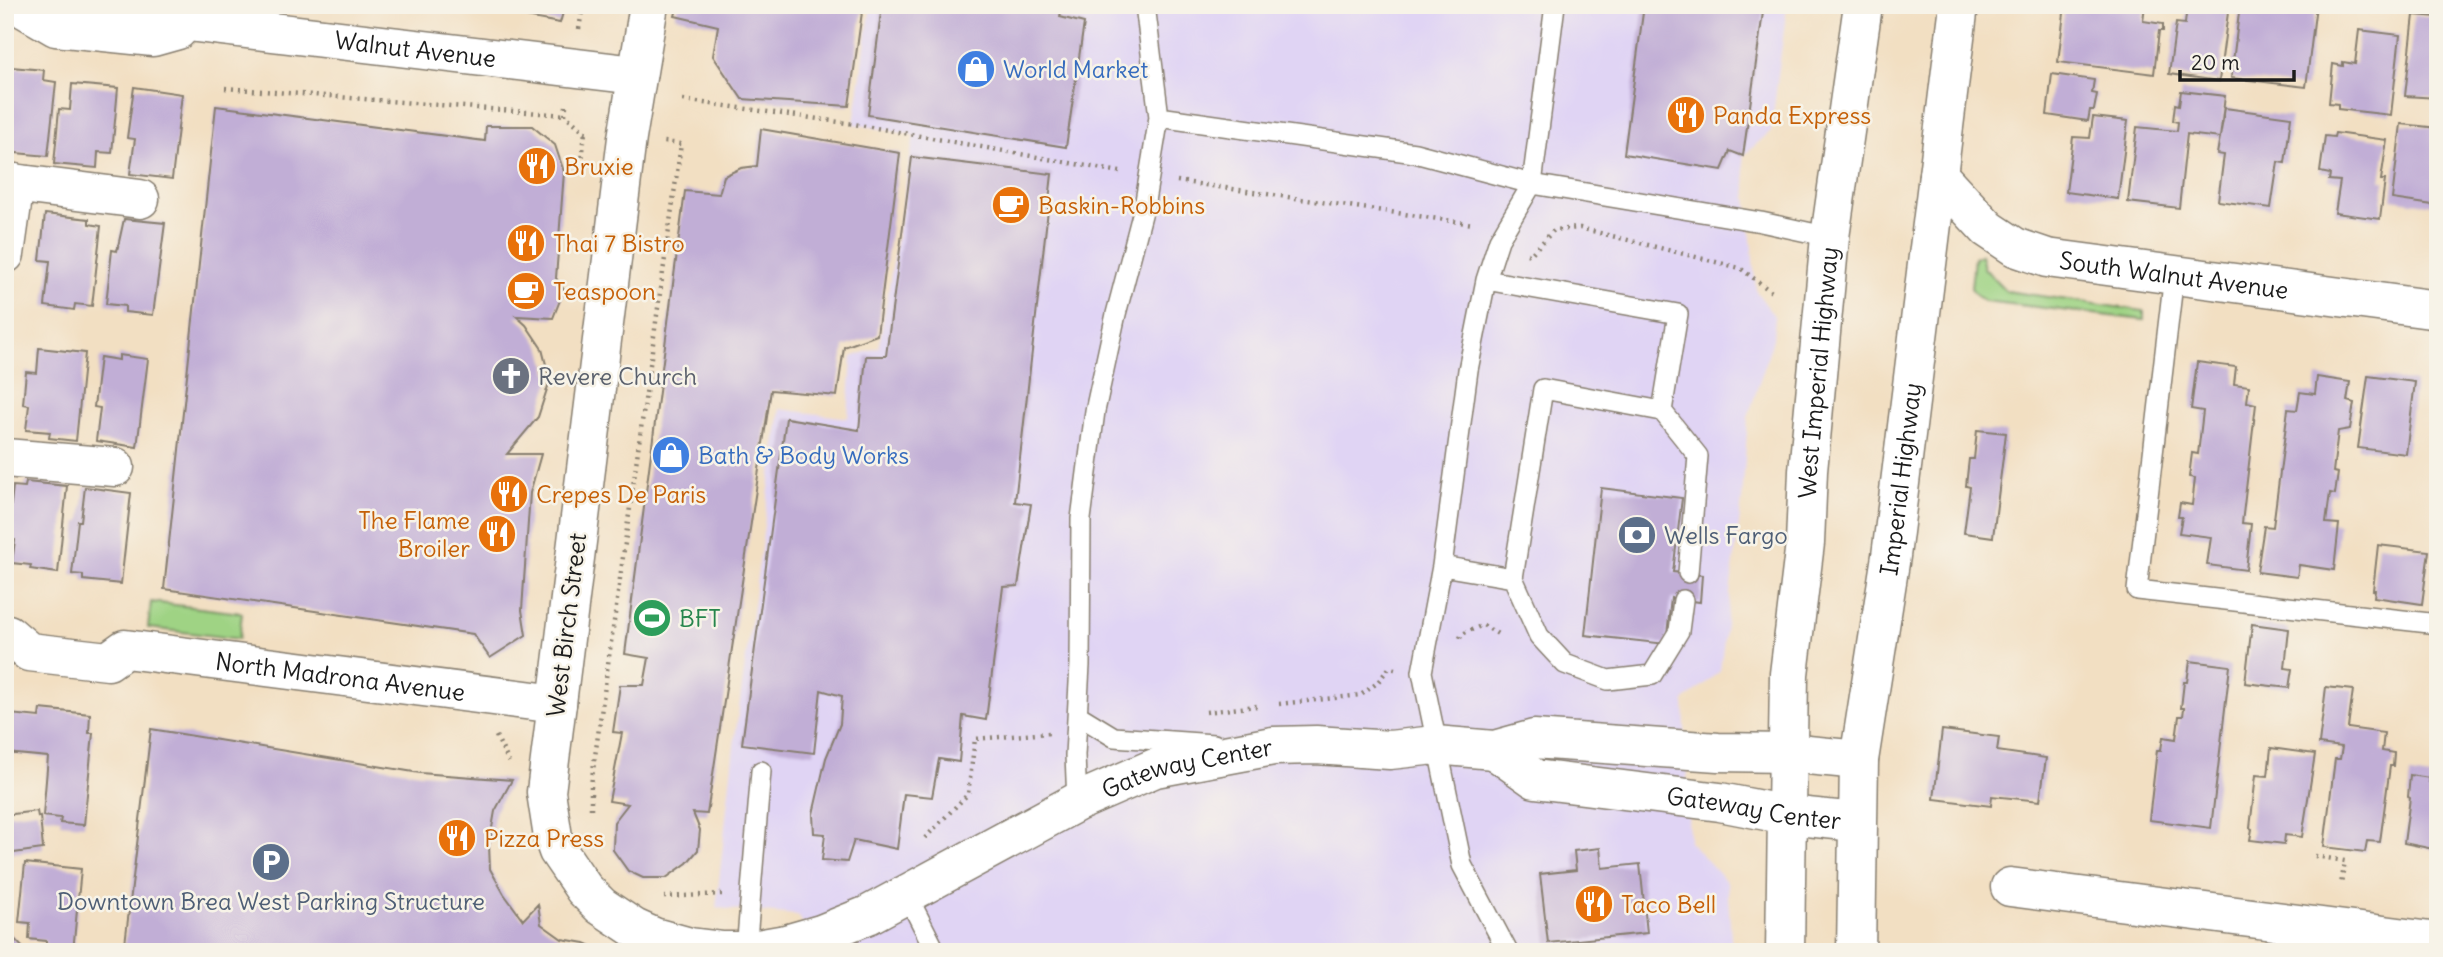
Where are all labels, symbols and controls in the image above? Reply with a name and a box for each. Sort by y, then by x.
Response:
street label: Walnut Avenue [333,25,498,73]
scale bar [2180,38,2294,82]
shop icon: World Market [955,48,997,90]
text: 20 m [2191,49,2240,76]
place label: World Market [1003,54,1148,84]
restaurant icon: Panda Express [1665,94,1707,136]
place label: Panda Express [1713,100,1871,130]
restaurant icon: Bruxie [516,145,558,187]
place label: Bruxie [564,151,634,181]
cafe icon: Baskin-Robbins [990,184,1032,226]
place label: Baskin-Robbins [1038,190,1205,220]
restaurant icon: Thai 7 Bistro [505,222,547,264]
place label: Thai 7 Bistro [553,228,685,258]
street label: West Imperial Highway [1792,245,1844,499]
street label: South Walnut Avenue [2058,245,2290,305]
cafe icon: Teaspoon [505,270,547,312]
place label: Teaspoon [553,276,656,306]
church icon: Revere Church [490,355,532,397]
place label: Revere Church [538,361,697,391]
street label: Imperial Highway [1873,381,1927,578]
shop icon: Bath & Body Works [650,434,692,476]
place label: Bath & Body Works [698,440,909,470]
restaurant icon: Crepes De Paris [488,473,530,515]
place label: Crepes De Paris [536,479,706,509]
place label: The Flame Broiler [358,505,470,563]
restaurant icon: The Flame Broiler [476,513,518,555]
bank icon: Wells Fargo [1616,514,1658,556]
place label: Wells Fargo [1664,520,1788,550]
street label: West Birch Street [540,531,592,719]
sports icon: BFT [631,597,673,639]
place label: BFT [679,603,721,633]
street label: North Madrona Avenue [214,646,467,707]
street label: Gateway Center [1097,731,1275,804]
street label: Gateway Center [1665,780,1843,835]
restaurant icon: Pizza Press [436,817,478,859]
place label: Pizza Press [484,823,604,853]
parking icon: Downtown Brea West Parking Structure [250,841,292,883]
restaurant icon: Taco Bell [1573,883,1615,925]
place label: Downtown Brea West Parking Structure [57,886,485,916]
place label: Taco Bell [1621,889,1716,919]

